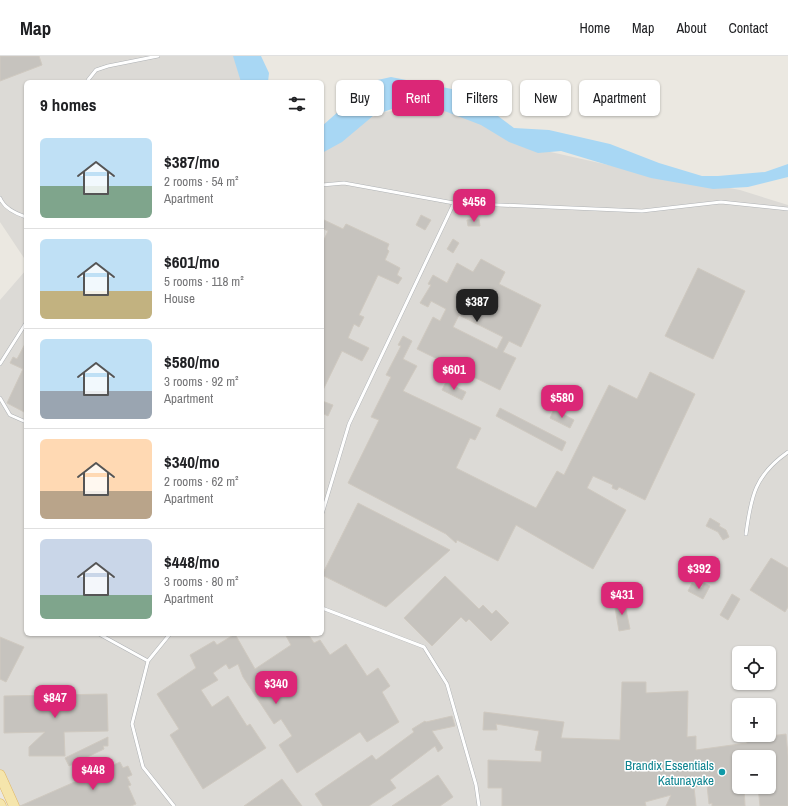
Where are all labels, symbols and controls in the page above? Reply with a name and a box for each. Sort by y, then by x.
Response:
text: Map [20,15,51,41]
text: Home [579,19,610,37]
text: Map [632,19,654,37]
text: About [676,19,706,37]
text: Contact [728,19,768,37]
chip: Buy [336,80,384,116]
chip: Rent [392,80,444,116]
chip: Filters [452,80,512,116]
chip: New [520,80,571,116]
chip: Apartment [579,80,660,116]
text: 9 homes [40,93,97,116]
icon: filters [286,93,308,115]
text: $387/mo [164,150,220,173]
icon: home [72,154,120,202]
text: 2 rooms · 54 m² [164,173,239,190]
pin: $456 [450,189,498,223]
text: Apartment [164,190,213,207]
text: $456 [462,193,486,210]
text: $601/mo [164,250,220,273]
icon: home [72,255,120,303]
text: 5 rooms · 118 m² [164,273,244,290]
pin: $387 [453,289,501,323]
text: House [164,290,195,307]
text: $387 [465,293,489,310]
text: $580/mo [164,350,220,373]
icon: home [72,355,120,403]
pin: $601 [430,357,478,391]
text: $601 [442,361,466,378]
text: 3 rooms · 92 m² [164,373,239,390]
pin: $580 [538,385,586,419]
text: $580 [550,389,574,406]
text: Apartment [164,390,213,407]
text: $340/mo [164,450,220,473]
icon: home [72,455,120,503]
text: 2 rooms · 62 m² [164,473,239,490]
text: Apartment [164,490,213,507]
text: $448/mo [164,550,220,573]
icon: home [72,555,120,603]
pin: $392 [675,556,723,590]
text: $392 [687,560,711,577]
text: 3 rooms · 80 m² [164,573,239,590]
pin: $431 [598,582,646,616]
text: $431 [610,586,634,603]
text: Apartment [164,590,213,607]
map controls [732,646,776,794]
button: locate [732,646,776,690]
pin: $340 [252,671,300,705]
text: $340 [264,675,288,692]
pin: $847 [31,685,79,719]
text: $847 [43,689,67,706]
button: + [732,698,776,742]
button: − [732,750,776,794]
pin: $448 [69,757,117,791]
place label: Brandix Essentials Katunayake [625,757,714,789]
text: $448 [81,761,105,778]
marker: Brandix Essentials Katunayake [717,767,727,777]

